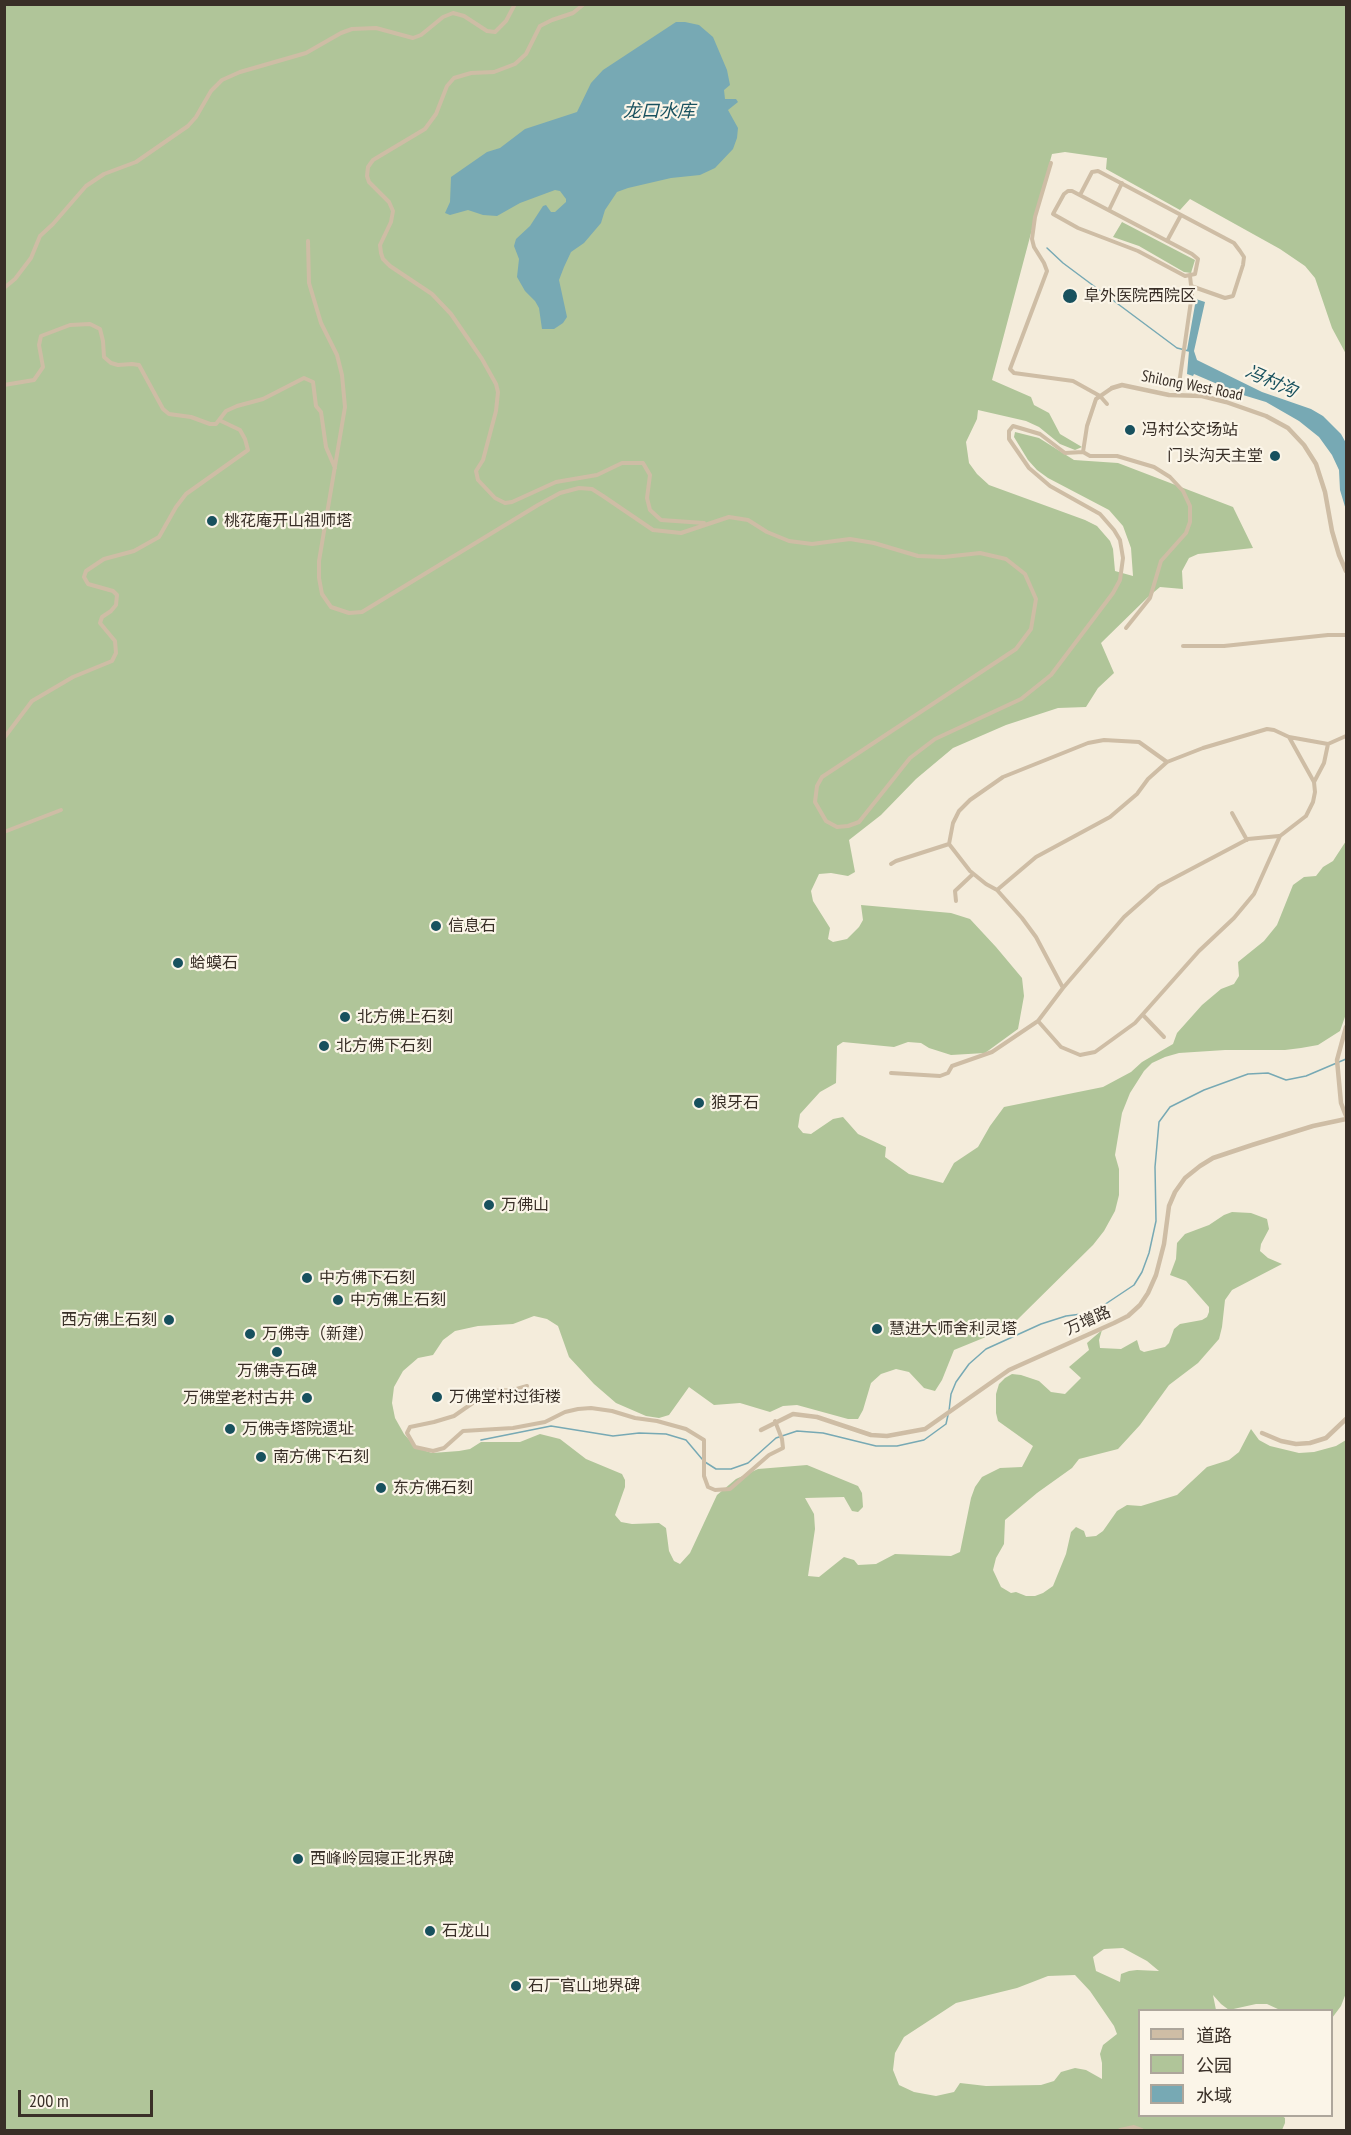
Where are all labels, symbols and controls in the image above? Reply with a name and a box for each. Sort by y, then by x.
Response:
water label: 龙口水库 [623,101,695,123]
place label: 阜外医院西院区 [1084,286,1196,306]
marker: 阜外医院西院区 [1061,287,1079,305]
water label: 冯村沟 [1242,361,1300,403]
street label: Shilong West Road [1140,367,1244,405]
place label: 冯村公交场站 [1142,420,1238,440]
marker: 冯村公交场站 [1123,423,1137,437]
place label: 门头沟天主堂 [1167,446,1263,466]
marker: 门头沟天主堂 [1268,449,1282,463]
place label: 桃花庵开山祖师塔 [224,511,352,531]
marker: 桃花庵开山祖师塔 [205,514,219,528]
place label: 信息石 [448,916,496,936]
marker: 信息石 [429,919,443,933]
place label: 蛤蟆石 [190,953,238,973]
marker: 蛤蟆石 [171,956,185,970]
place label: 北方佛上石刻 [357,1007,453,1027]
marker: 北方佛上石刻 [338,1010,352,1024]
place label: 北方佛下石刻 [336,1036,432,1056]
marker: 北方佛下石刻 [317,1039,331,1053]
place label: 狼牙石 [711,1093,759,1113]
marker: 狼牙石 [692,1096,706,1110]
place label: 万佛山 [501,1195,549,1215]
marker: 万佛山 [482,1198,496,1212]
place label: 中方佛下石刻 [319,1268,415,1288]
marker: 中方佛下石刻 [300,1271,314,1285]
place label: 中方佛上石刻 [350,1290,446,1310]
marker: 中方佛上石刻 [331,1293,345,1307]
street label: 万增路 [1062,1302,1114,1340]
place label: 西方佛上石刻 [61,1310,157,1330]
marker: 西方佛上石刻 [162,1313,176,1327]
place label: 慧进大师舍利灵塔 [889,1319,1017,1339]
marker: 慧进大师舍利灵塔 [870,1322,884,1336]
place label: 万佛寺（新建） [262,1324,374,1344]
marker: 万佛寺（新建） [243,1327,257,1341]
marker: 万佛寺石碑 [270,1345,284,1359]
place label: 万佛寺石碑 [237,1361,317,1381]
place label: 万佛堂村过街楼 [449,1387,561,1407]
place label: 万佛堂老村古井 [183,1388,295,1408]
marker: 万佛堂村过街楼 [430,1390,444,1404]
marker: 万佛堂老村古井 [300,1391,314,1405]
place label: 万佛寺塔院遗址 [242,1419,354,1439]
marker: 万佛寺塔院遗址 [223,1422,237,1436]
place label: 南方佛下石刻 [273,1447,369,1467]
marker: 南方佛下石刻 [254,1450,268,1464]
place label: 东方佛石刻 [393,1478,473,1498]
marker: 东方佛石刻 [374,1481,388,1495]
place label: 西峰岭园寝正北界碑 [310,1849,454,1869]
marker: 西峰岭园寝正北界碑 [291,1852,305,1866]
place label: 石龙山 [442,1921,490,1941]
marker: 石龙山 [423,1924,437,1938]
place label: 石厂官山地界碑 [528,1976,640,1996]
marker: 石厂官山地界碑 [509,1979,523,1993]
legend [1138,2009,1333,2117]
text: 道路 [1196,2024,1232,2047]
text: 公园 [1196,2054,1232,2077]
scale bar [21,2078,156,2116]
text: 水域 [1196,2084,1232,2107]
text: 200 m [29,2089,69,2112]

